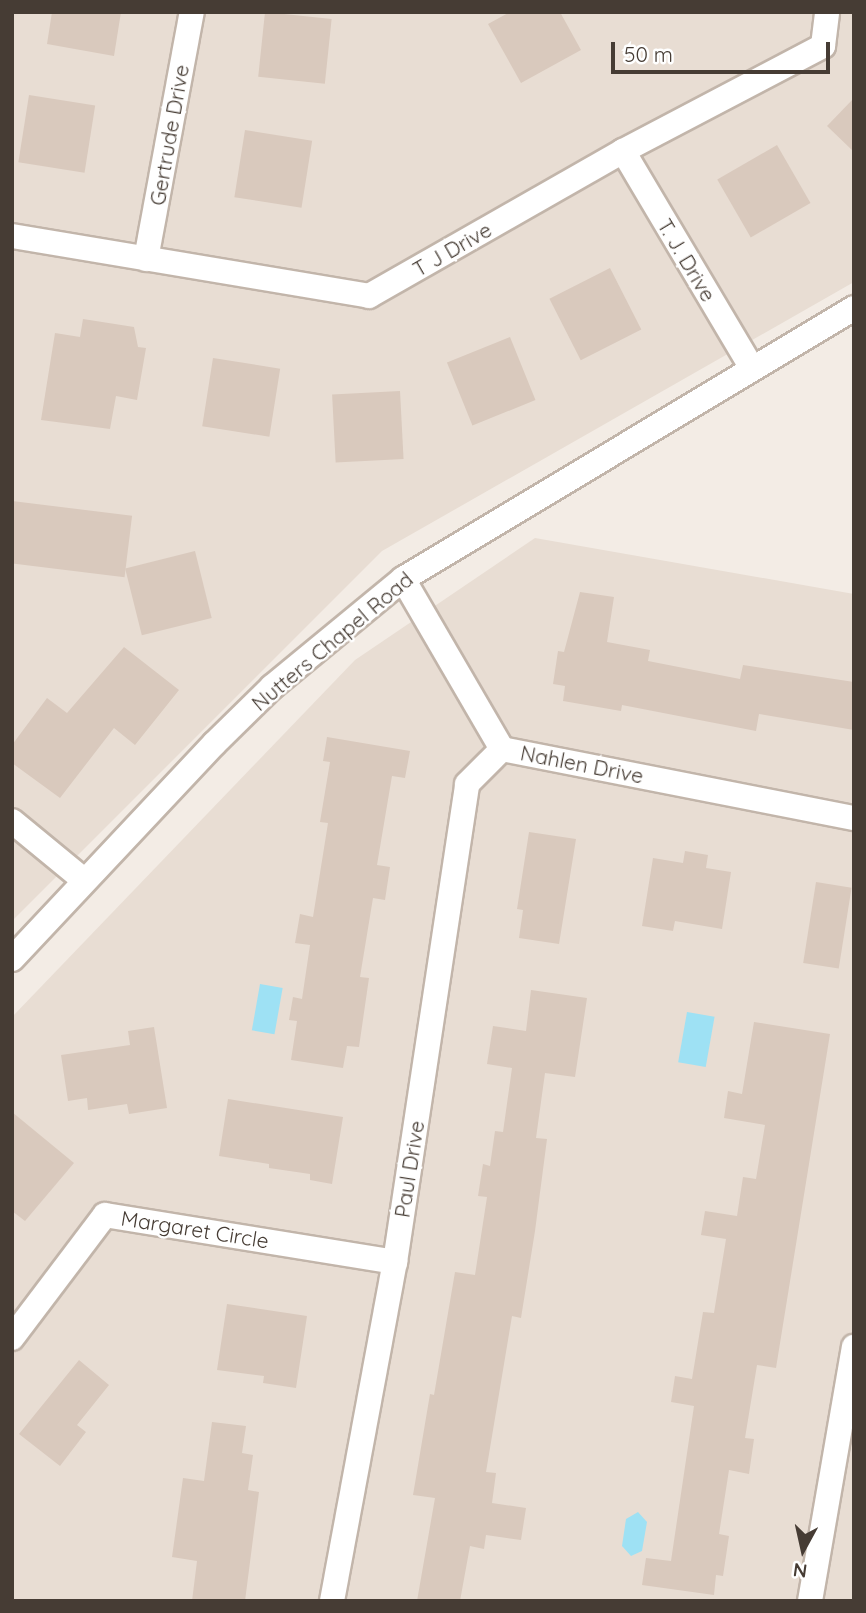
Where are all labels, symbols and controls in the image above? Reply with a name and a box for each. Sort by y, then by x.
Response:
scale bar [614,28,833,72]
text: 50 m [624,41,673,67]
street label: Gertrude Drive [144,63,194,207]
street label: T. J. Drive [652,214,722,306]
street label: T J Drive [408,216,496,282]
street label: Nutters Chapel Road [246,566,418,716]
street label: Nahlen Drive [518,740,646,788]
street label: Paul Drive [389,1119,429,1219]
street label: Margaret Circle [119,1205,271,1253]
north arrow [768,1515,838,1585]
text: N [791,1558,809,1584]

